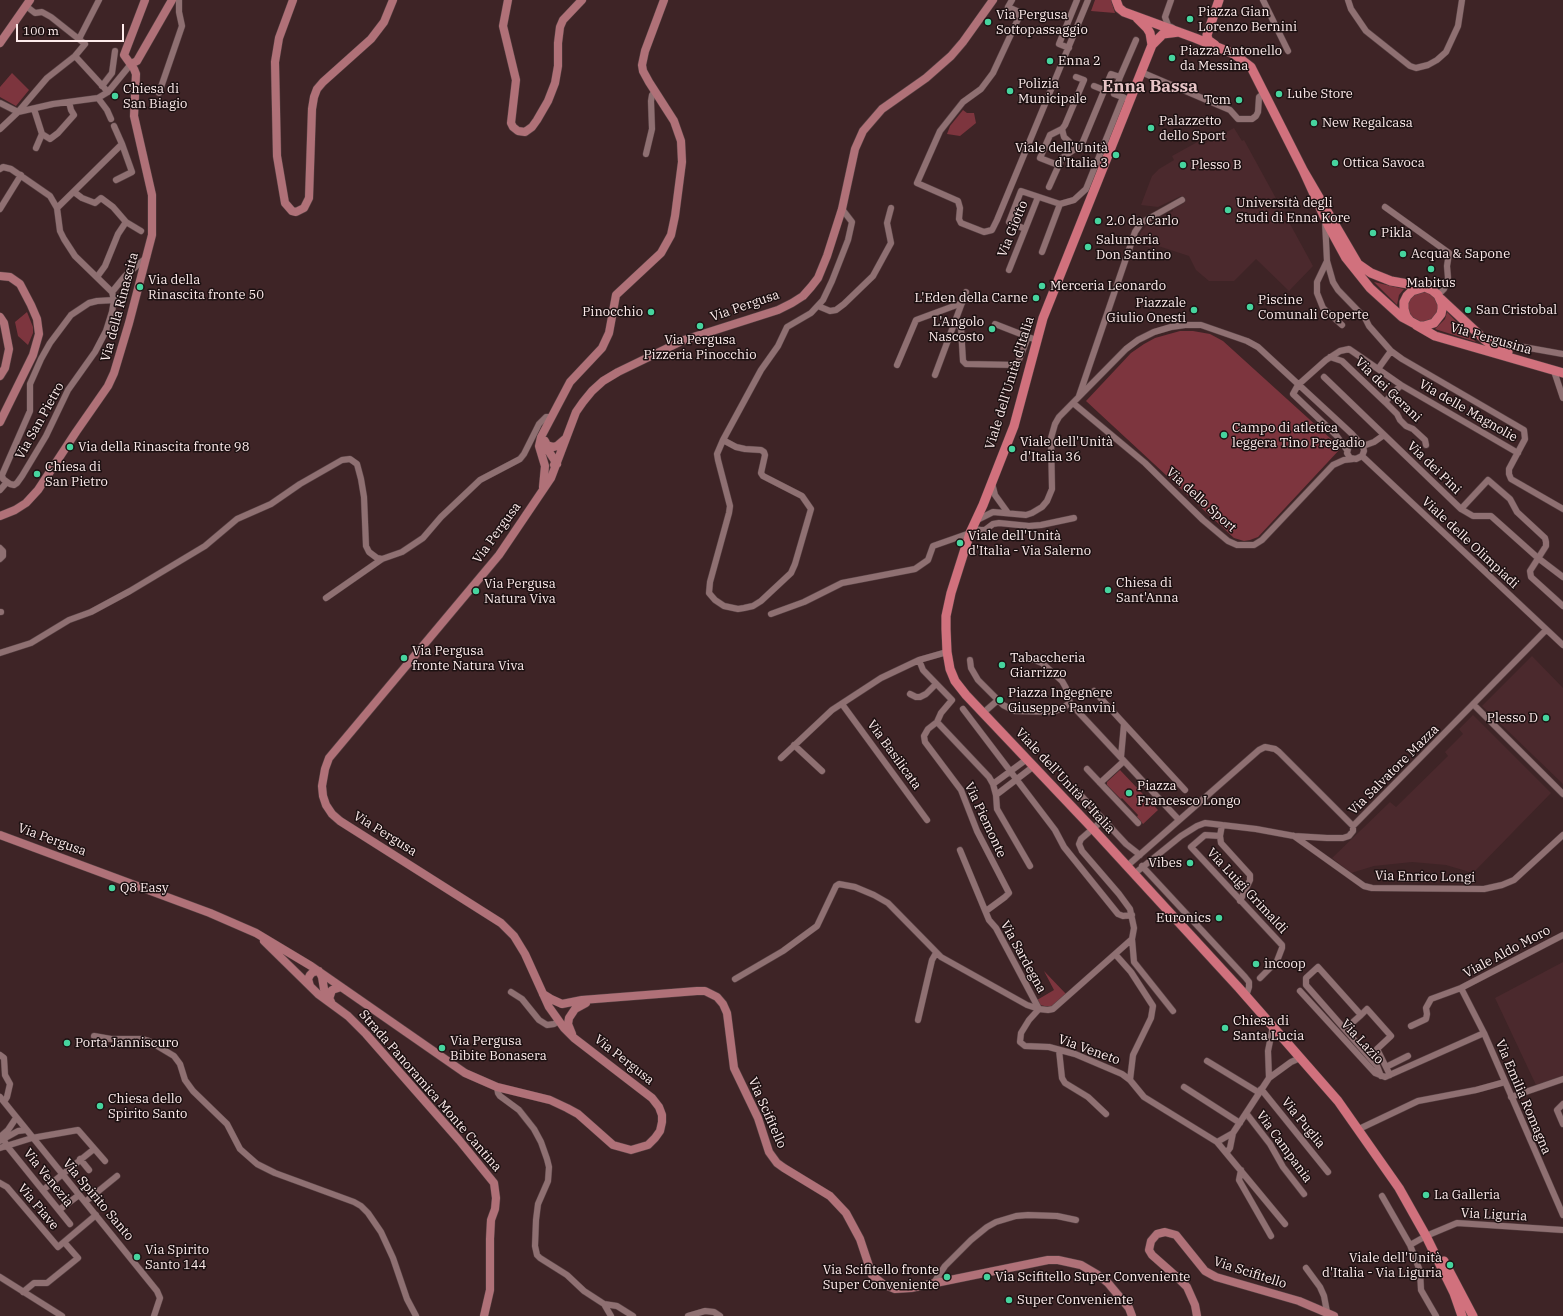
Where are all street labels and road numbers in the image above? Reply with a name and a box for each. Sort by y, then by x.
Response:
street label: Via Giotto [995,198,1031,260]
street label: Via della Rinascita [98,251,142,363]
street label: Via Pergusa [709,287,781,325]
street label: Viale dell'Unità d'Italia [982,315,1038,451]
street label: Via Pergusina [1448,320,1534,358]
street label: Via dei Gerani [1352,354,1424,426]
street label: Via delle Magnolie [1416,376,1520,446]
street label: Via San Pietro [12,380,68,462]
street label: Via dei Pini [1404,438,1464,498]
street label: Via dello Sport [1163,464,1239,536]
street label: Viale delle Olimpiadi [1418,494,1522,592]
street label: Via Pergusa [470,499,524,567]
street label: Via Basilicata [864,717,924,793]
street label: Via Salvatore Mazza [1346,722,1442,818]
street label: Viale dell'Unità d'Italia [1012,725,1118,837]
street label: Via Piemonte [961,780,1009,860]
street label: Via Pergusa [350,808,420,860]
street label: Via Pergusa [16,820,88,860]
street label: Via Luigi Grimaldi [1203,845,1291,937]
street label: Via Enrico Longi [1375,868,1475,886]
street label: Via Sardegna [997,918,1049,996]
street label: Viale Aldo Moro [1461,923,1553,981]
street label: Strada Panoramica Monte Cantina [355,1007,505,1175]
street label: Via Lazio [1337,1016,1387,1068]
street label: Via Pergusa [591,1032,657,1088]
street label: Via Veneto [1056,1032,1122,1068]
street label: Via Emilia Romagna [1492,1037,1554,1157]
street label: Via Scifitello [744,1075,790,1151]
street label: Via Puglia [1278,1094,1328,1152]
street label: Via Campania [1253,1108,1315,1186]
street label: Via Venezia [20,1146,76,1210]
street label: Via Spirito Santo [59,1156,137,1244]
street label: Via Piave [14,1181,62,1233]
street label: Via Liguria [1460,1205,1528,1225]
street label: Via Scifitello [1211,1254,1289,1292]

